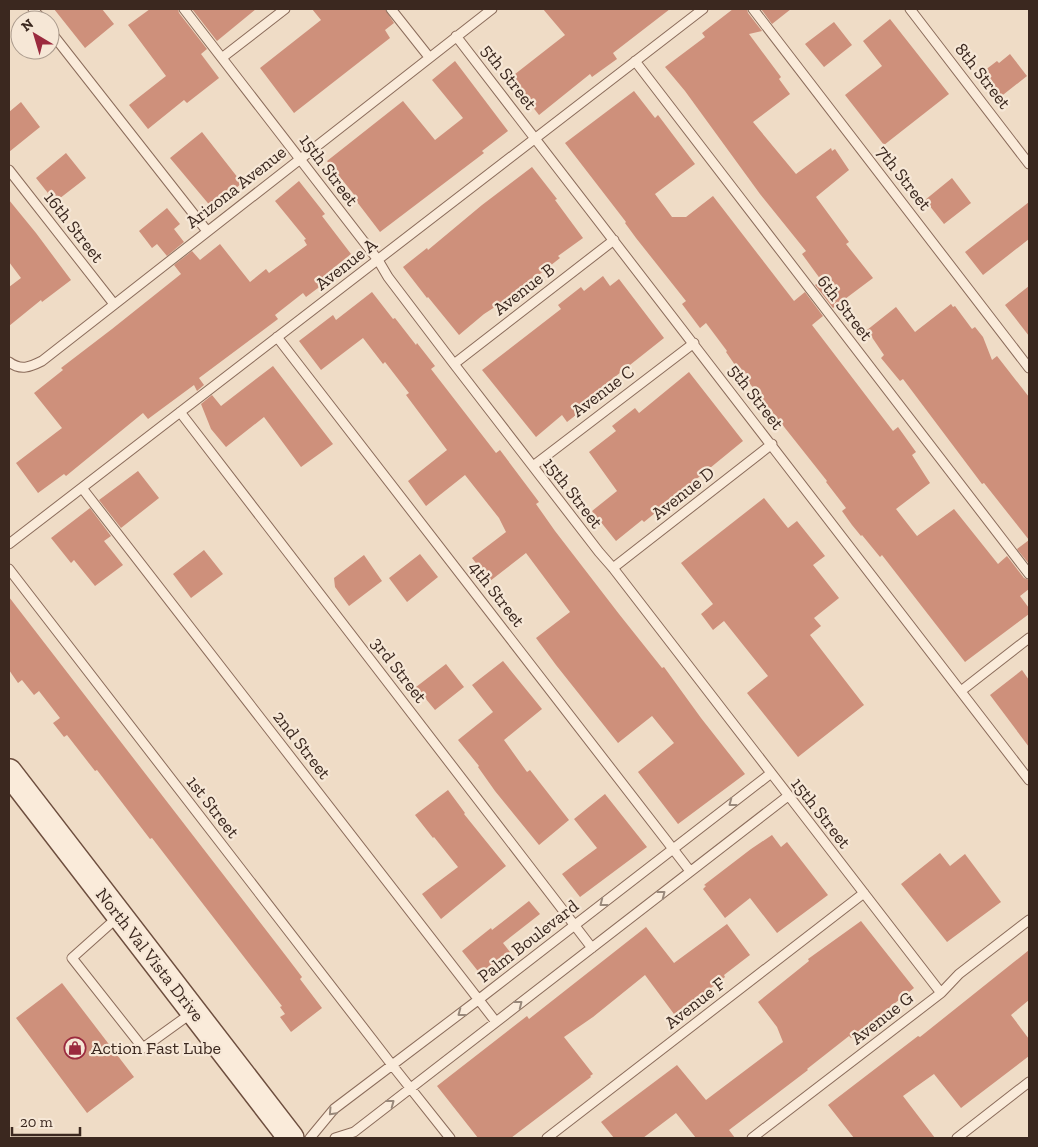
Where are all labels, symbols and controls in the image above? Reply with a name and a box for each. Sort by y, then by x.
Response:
north arrow [10,10,60,60]
text: N [18,15,37,35]
street label: 8th Street [950,39,1016,114]
street label: 5th Street [477,40,542,114]
street label: 15th Street [295,130,363,211]
street label: Arizona Avenue [181,141,291,233]
street label: 7th Street [872,141,936,215]
street label: 16th Street [39,187,109,267]
street label: Avenue A [311,233,381,295]
street label: Avenue B [489,258,559,320]
street label: 6th Street [812,271,878,346]
street label: Avenue C [567,360,639,422]
street label: 5th Street [724,360,789,434]
street label: 15th Street [538,453,608,533]
street label: Avenue D [647,462,719,524]
street label: 4th Street [464,557,530,632]
street label: 3rd Street [366,633,432,708]
street label: 2nd Street [268,706,336,784]
street label: 1st Street [182,771,244,843]
street label: 15th Street [786,773,856,853]
one-way arrow [729,798,738,806]
street label: North Val Vista Drive [91,884,209,1026]
one-way arrow [656,891,665,899]
street label: Palm Boulevard [473,895,583,987]
one-way arrow [600,897,609,905]
street label: Avenue F [660,972,730,1034]
street label: Avenue G [846,987,918,1049]
one-way arrow [513,1001,522,1009]
one-way arrow [457,1007,467,1016]
shop icon: Action Fast Lube [63,1036,87,1060]
place label: Action Fast Lube [91,1037,221,1059]
one-way arrow [385,1101,394,1109]
scale bar [12,1104,80,1136]
one-way arrow [329,1107,338,1116]
text: 20 m [20,1113,53,1131]

